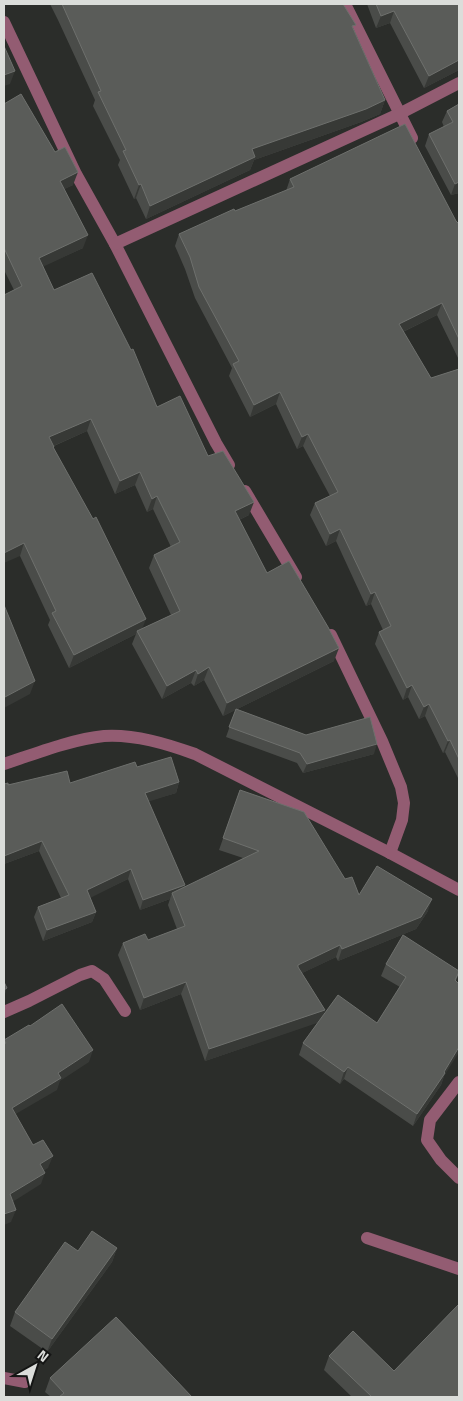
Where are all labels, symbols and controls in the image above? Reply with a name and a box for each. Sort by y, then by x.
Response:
north arrow [10,1341,60,1391]
text: N [33,1344,54,1367]

